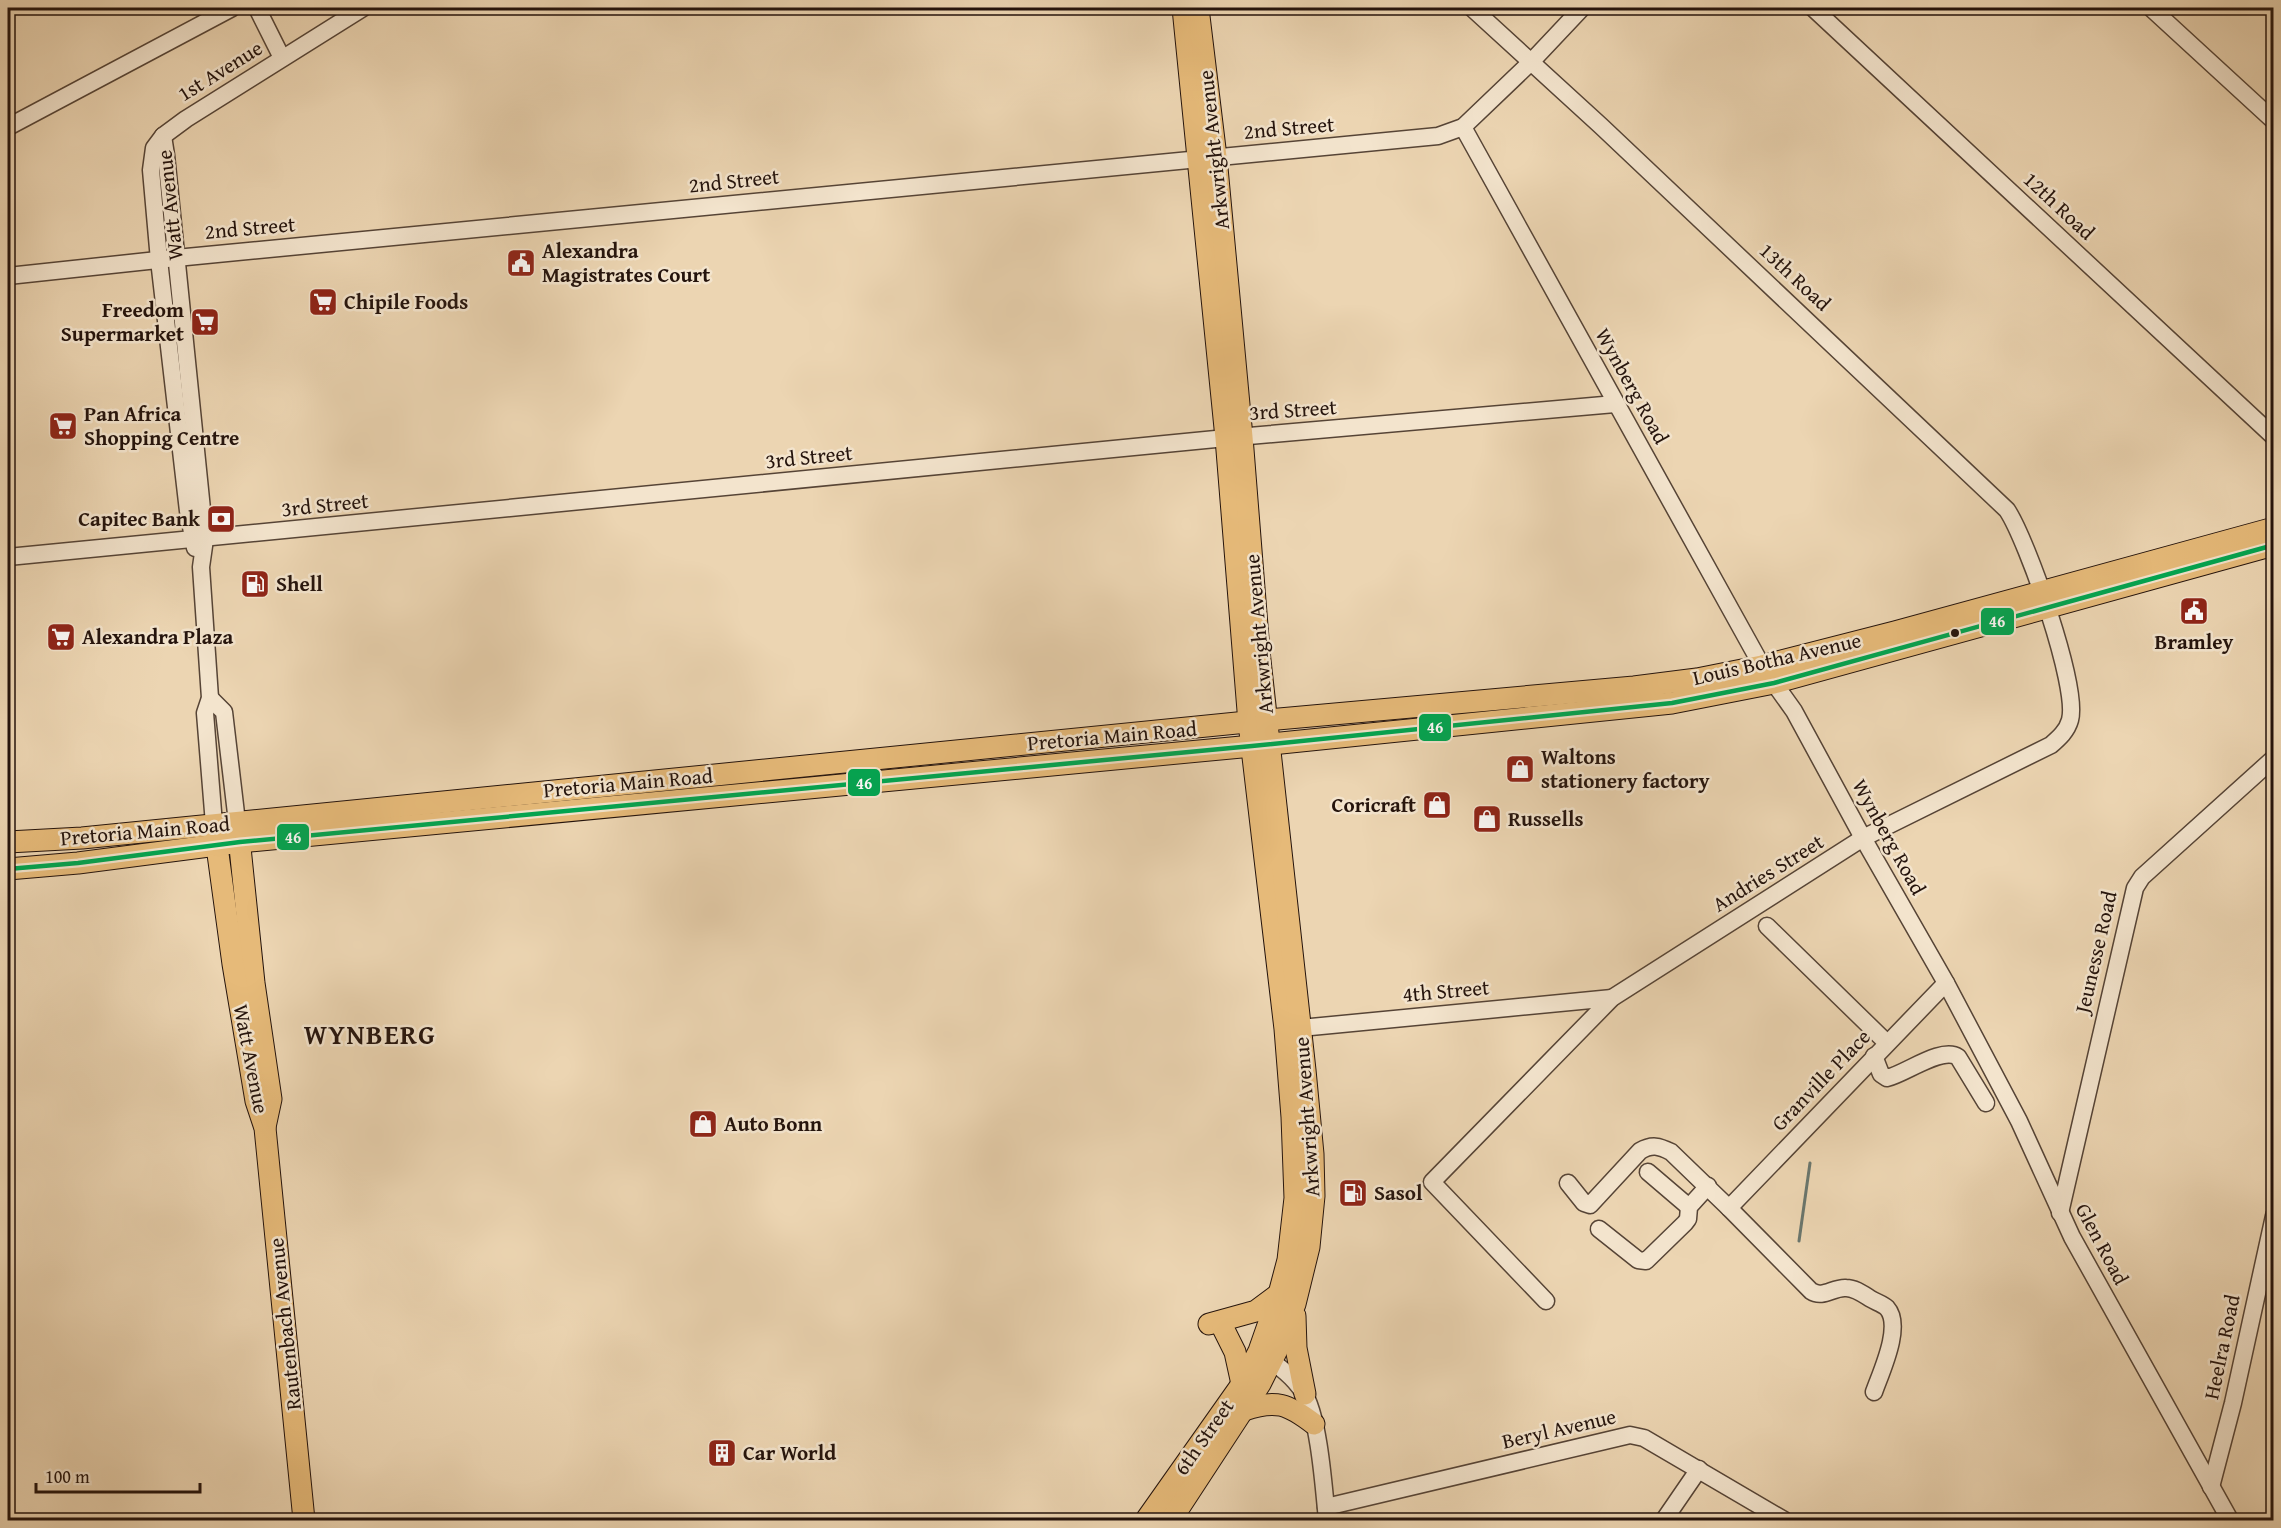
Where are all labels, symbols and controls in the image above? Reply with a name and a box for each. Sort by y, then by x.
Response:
street label: 1st Avenue [171,32,268,109]
street label: Arkwright Avenue [1190,69,1237,231]
street label: 2nd Street [1242,108,1336,147]
street label: Watt Avenue [148,148,191,262]
street label: 2nd Street [687,160,781,201]
street label: 12th Road [2017,164,2103,248]
street label: 2nd Street [203,208,297,247]
place label: Alexandra Magistrates Court [542,235,710,290]
street label: 13th Road [1753,235,1839,319]
public building icon: Alexandra Magistrates Court [505,247,537,279]
supermarket icon: Chipile Foods [307,286,339,318]
place label: Chipile Foods [344,286,468,317]
place label: Freedom Supermarket [61,294,184,349]
supermarket icon: Freedom Supermarket [189,306,221,338]
street label: Wynberg Road [1588,322,1678,450]
street label: 3rd Street [1248,391,1338,428]
place label: Pan Africa Shopping Centre [84,398,239,453]
supermarket icon: Pan Africa Shopping Centre [47,410,79,442]
street label: 3rd Street [764,436,855,476]
street label: 3rd Street [280,484,371,524]
place label: Capitec Bank [78,503,201,534]
bank icon: Capitec Bank [205,503,237,535]
street label: Arkwright Avenue [1236,553,1281,715]
fuel station icon: Shell [239,568,271,600]
place label: Shell [276,568,323,599]
public building icon: Bramley [2178,595,2210,627]
line badge: 46 [1980,607,2015,636]
text: 46 [1989,609,2005,633]
supermarket icon: Alexandra Plaza [45,621,77,653]
place label: Alexandra Plaza [82,621,234,652]
street label: Louis Botha Avenue [1690,624,1864,693]
place label: Bramley [2155,626,2234,657]
unlabelled marker [1949,627,1961,639]
street label: Pretoria Main Road [1026,713,1199,758]
line badge: 46 [1418,713,1452,742]
text: 46 [1427,715,1443,739]
place label: Waltons stationery factory [1541,741,1710,796]
shop icon: Waltons stationery factory [1504,753,1536,785]
street label: Pretoria Main Road [542,760,715,805]
line badge: 46 [847,768,881,797]
text: 46 [856,771,872,795]
street label: Wynberg Road [1845,773,1935,901]
place label: Coricraft [1332,789,1416,820]
shop icon: Coricraft [1421,789,1453,821]
shop icon: Russells [1471,803,1503,835]
place label: Russells [1508,803,1583,834]
street label: Pretoria Main Road [59,808,232,853]
line badge: 46 [276,823,310,851]
text: 46 [285,825,301,849]
street label: Andries Street [1706,826,1830,919]
street label: Jeunesse Road [2066,887,2125,1019]
street label: 4th Street [1401,971,1491,1010]
street label: Watt Avenue [226,1001,277,1116]
district label: WYNBERG [304,1014,436,1054]
street label: Granville Place [1764,1022,1878,1138]
street label: Arkwright Avenue [1285,1036,1328,1198]
shop icon: Auto Bonn [687,1108,719,1140]
place label: Auto Bonn [724,1108,823,1139]
fuel station icon: Sasol [1337,1177,1369,1209]
place label: Sasol [1374,1177,1423,1208]
street label: Glen Road [2068,1197,2137,1291]
street label: Rautenbach Avenue [260,1236,309,1412]
street label: Heelra Road [2195,1291,2248,1402]
street label: 6th Street [1166,1392,1242,1481]
street label: Beryl Avenue [1499,1400,1619,1457]
building icon: Car World [706,1437,738,1469]
place label: Car World [743,1437,836,1468]
scale bar [36,1456,200,1494]
text: 100 m [45,1463,90,1490]

